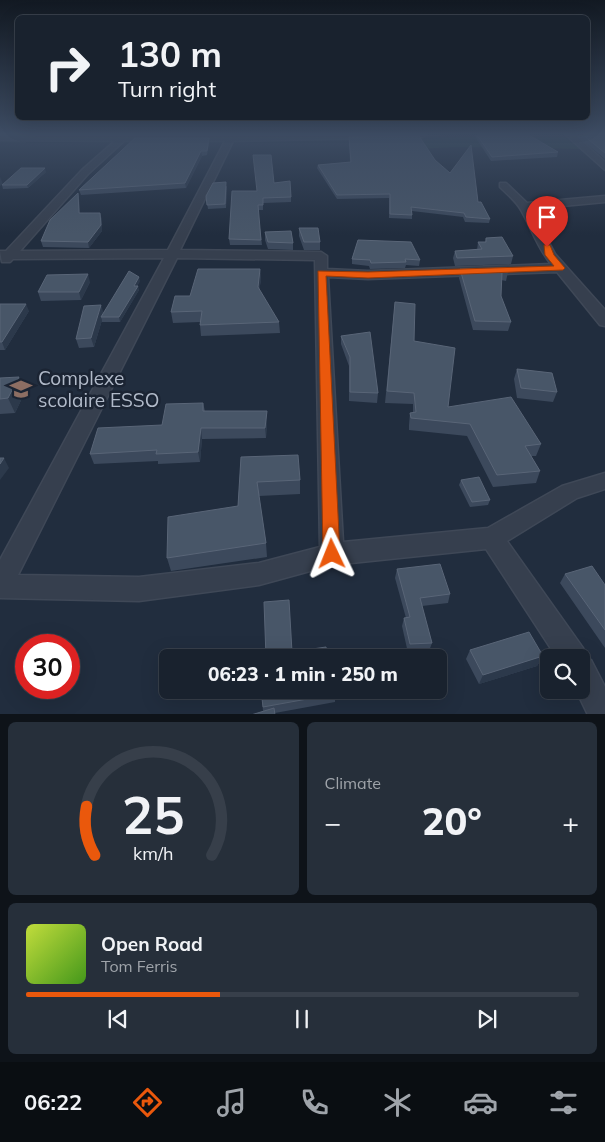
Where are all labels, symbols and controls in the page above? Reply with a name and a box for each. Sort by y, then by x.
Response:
text: 130 m [118,32,222,76]
icon: right [35,35,100,100]
text: Turn right [118,75,216,103]
pin [526,196,568,247]
icon: arrive [533,203,561,231]
place label: Complexe scolaire ESSO [38,366,159,412]
school or university icon: Complexe scolaire ESSO [8,376,34,402]
position arrow [305,527,357,579]
speed limit sign: 30 [15,634,80,699]
map controls [540,649,590,699]
button: search [540,649,590,699]
text: 06:23 · 1 min · 250 m [208,662,398,686]
text: Climate [325,773,381,793]
text: 25 [122,782,184,847]
text: 20° [422,797,482,845]
text: − [325,805,341,840]
text: + [562,805,579,840]
text: km/h [133,842,173,864]
text: Open Road [101,932,203,956]
text: Tom Ferris [101,956,178,976]
icon: previous [104,1005,132,1033]
icon: pause [288,1005,316,1033]
icon: next [473,1005,501,1033]
icon: directions [130,1085,165,1120]
icon: music [214,1085,249,1120]
icon: phone [297,1085,332,1120]
icon: climate [380,1085,415,1120]
icon: car [463,1085,498,1120]
icon: filters [546,1085,581,1120]
text: 06:22 [24,1088,82,1116]

